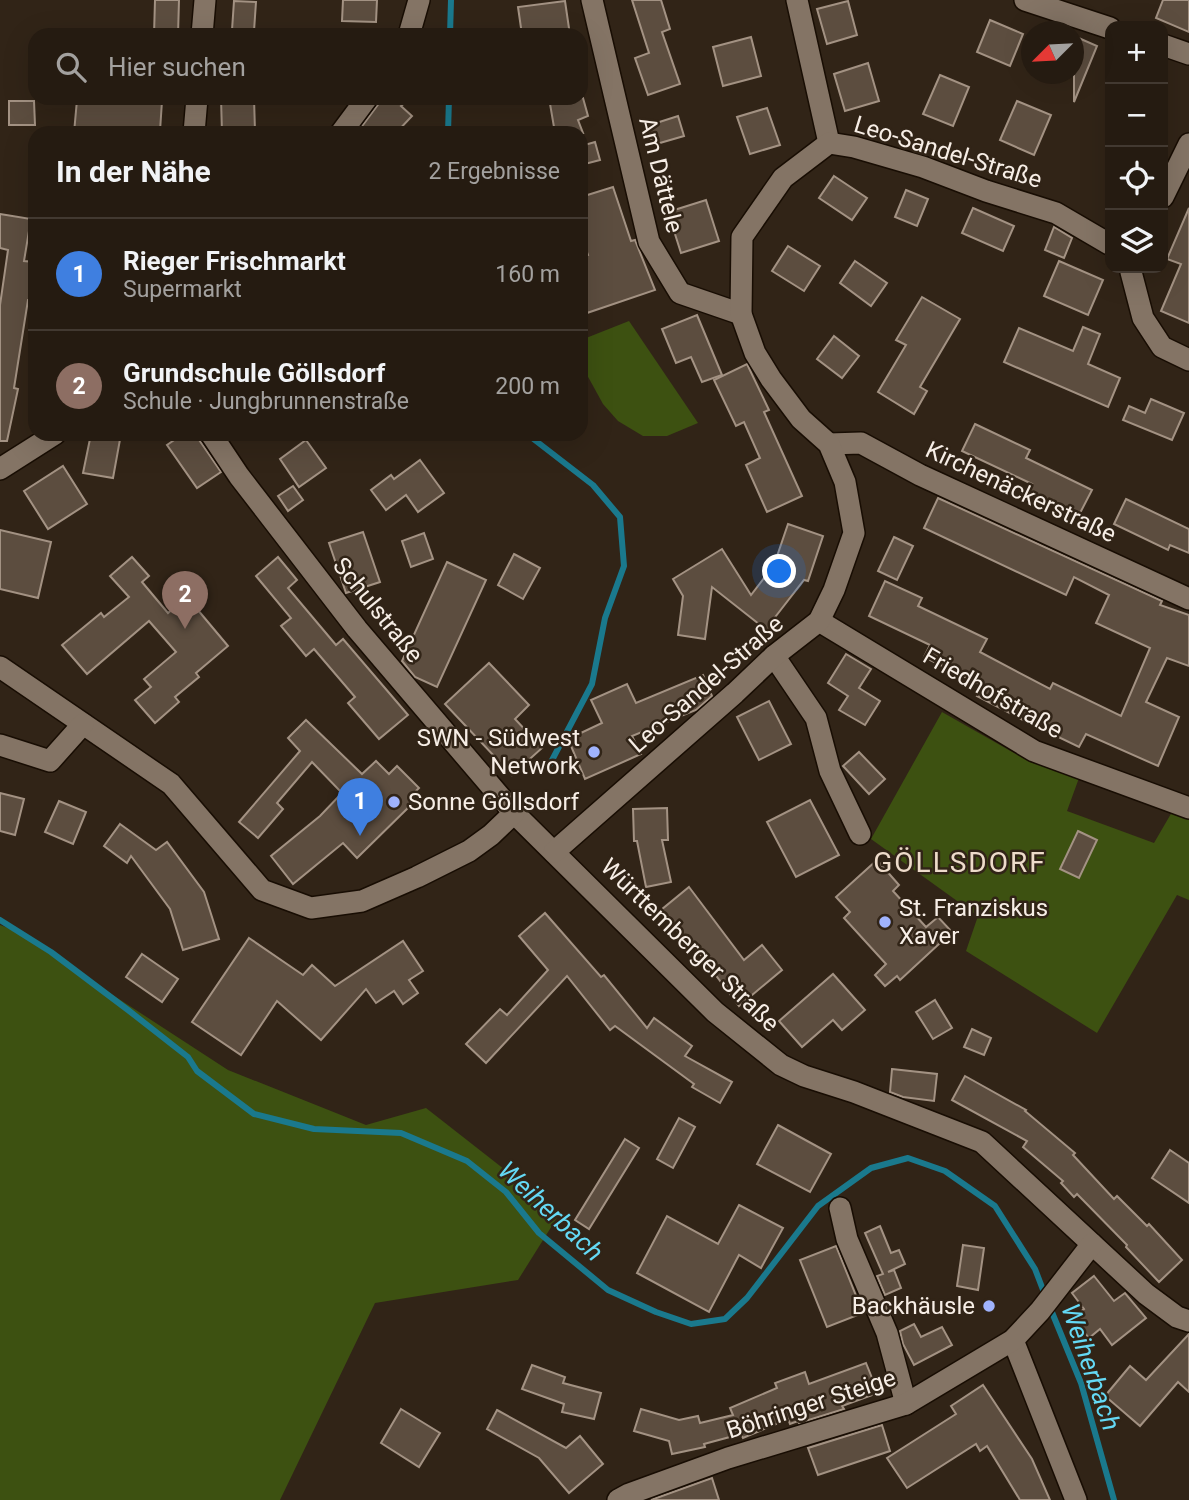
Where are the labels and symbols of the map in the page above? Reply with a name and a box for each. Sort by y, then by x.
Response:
north arrow [1021,21,1084,84]
street label: Leo-Sandel-Straße [851,110,1045,194]
street label: Am Dättele [633,114,689,236]
street label: Kirchenäckerstraße [921,436,1121,548]
street label: Schulstraße [327,552,429,668]
your location [762,554,796,588]
pin: 2 [162,571,208,629]
street label: Leo-Sandel-Straße [623,609,789,759]
street label: Friedhofstraße [918,642,1068,744]
place label: SWN - Südwest Network [417,724,581,780]
marker: SWN - Südwest Network [586,744,602,760]
pin: 1 [337,778,383,836]
place label: Sonne Göllsdorf [408,788,580,816]
marker: Sonne Göllsdorf [386,794,402,810]
district label: GÖLLSDORF [873,846,1047,879]
street label: Württemberger Straße [595,853,785,1037]
place label: St. Franziskus Xaver [899,894,1048,950]
marker: St. Franziskus Xaver [877,914,893,930]
water label: Weiherbach [492,1155,610,1267]
place label: Backhäusle [852,1292,975,1320]
marker: Backhäusle [981,1298,997,1314]
water label: Weiherbach [1055,1300,1127,1434]
street label: Böhringer Steige [723,1363,899,1445]

